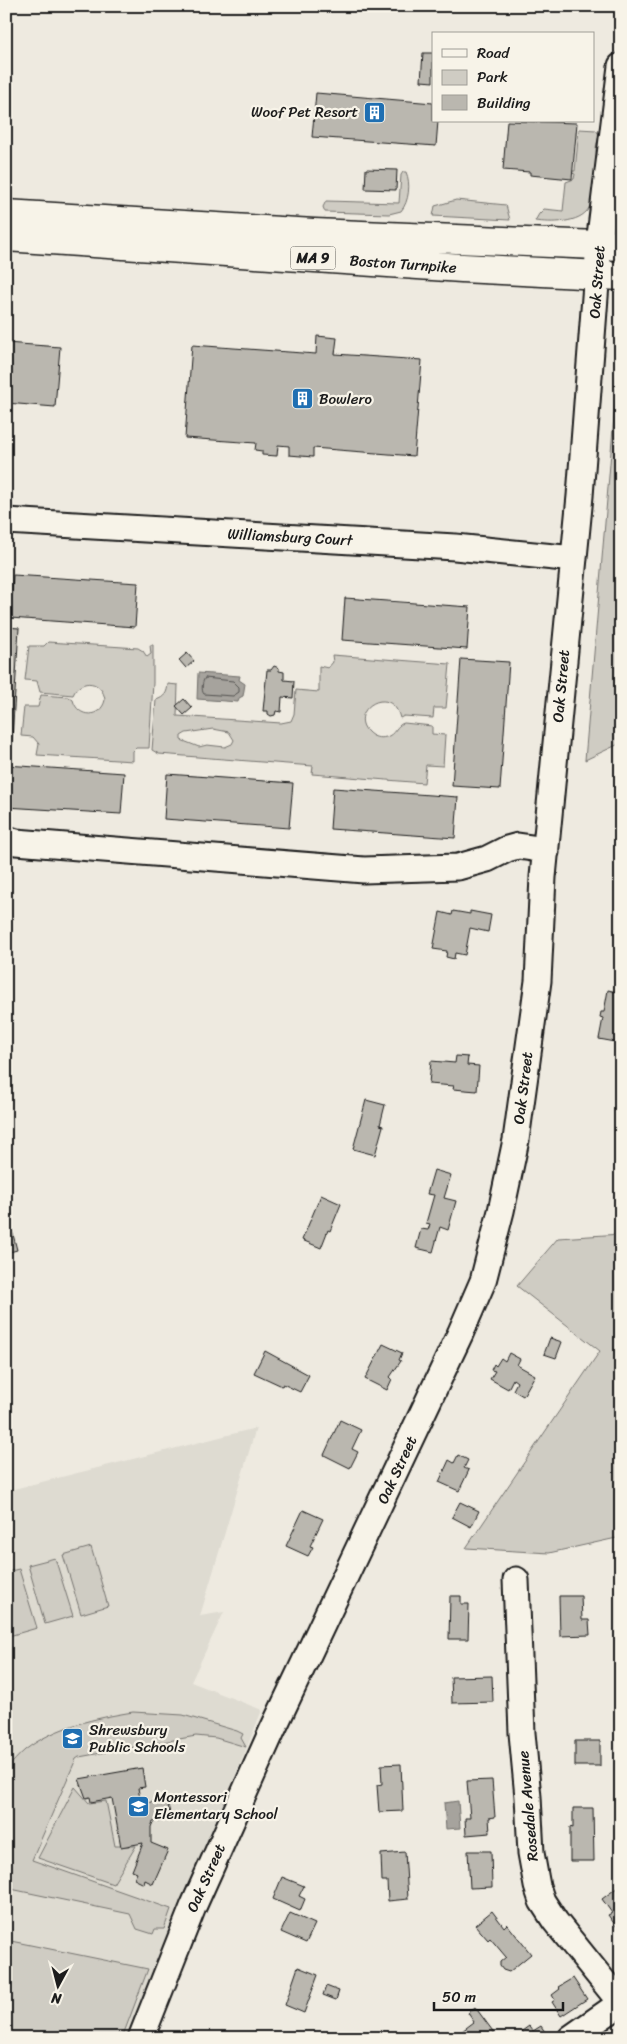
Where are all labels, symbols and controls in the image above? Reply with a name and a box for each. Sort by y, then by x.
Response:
legend [432,32,594,122]
text: Road [477,40,510,66]
text: Park [477,64,508,90]
text: Building [477,90,531,116]
place label: Woof Pet Resort [251,99,358,125]
building icon: Woof Pet Resort [362,100,386,124]
street label: Oak Street [581,244,613,319]
road number: MA 9 [290,247,336,270]
street label: Boston Turnpike [349,247,458,281]
place label: Bowlero [319,386,373,412]
building icon: Bowlero [291,387,315,411]
street label: Williamsburg Court [227,521,354,553]
street label: Oak Street [545,648,577,723]
street label: Oak Street [506,1050,540,1126]
street label: Oak Street [370,1431,424,1508]
place label: Shrewsbury Public Schools [89,1717,185,1760]
school or university icon: Shrewsbury Public Schools [61,1727,85,1751]
street label: Rosedale Avenue [510,1749,546,1862]
place label: Montessori Elementary School [154,1784,279,1827]
school or university icon: Montessori Elementary School [126,1794,150,1818]
street label: Oak Street [179,1839,233,1917]
north arrow [32,1962,82,2012]
scale bar [434,1979,563,2011]
text: 50 m [442,1984,477,2010]
text: N [50,1985,64,2012]

